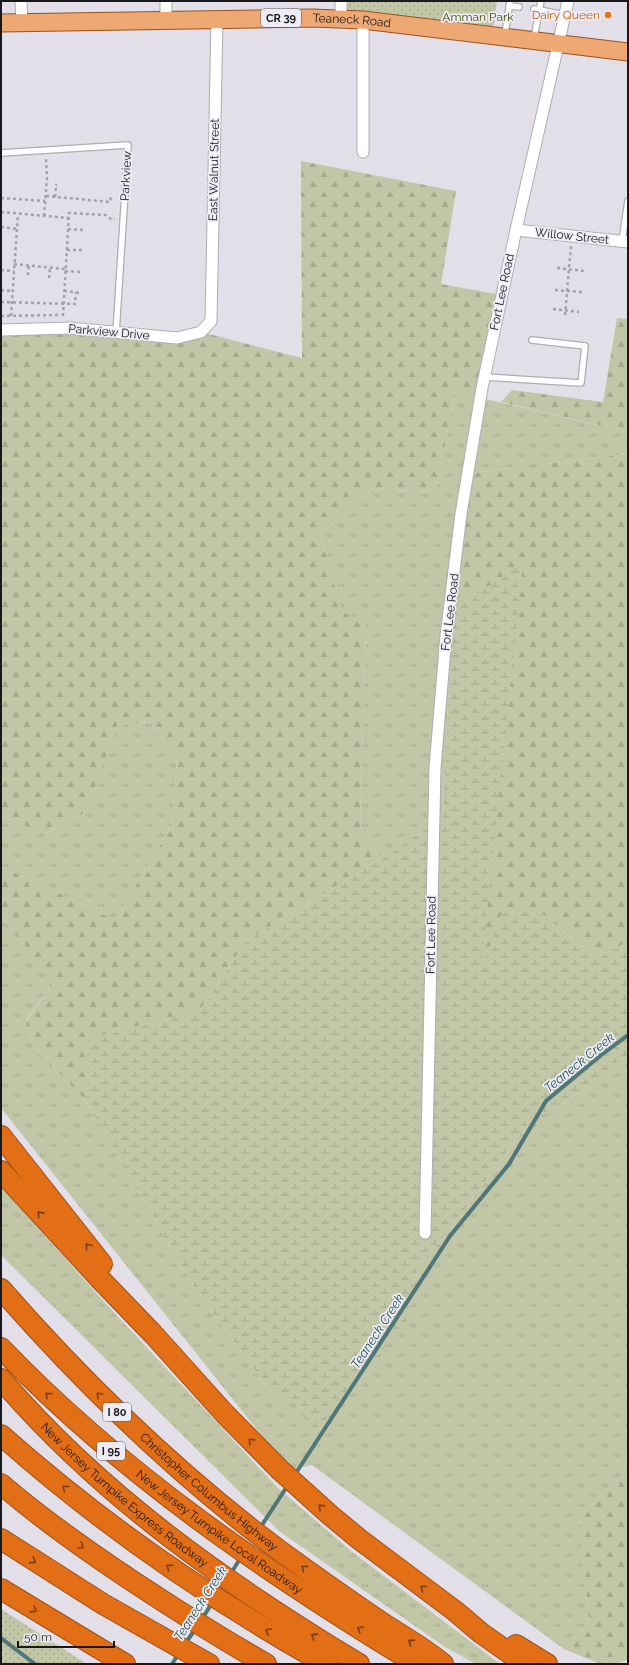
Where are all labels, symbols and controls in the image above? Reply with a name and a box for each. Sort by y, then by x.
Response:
place label: Dairy Queen [532,8,600,22]
road number: CR 39 [261,9,301,27]
park label: Amman Park [442,10,514,24]
marker: Dairy Queen [603,10,613,20]
street label: Teaneck Road [312,11,392,30]
street label: East Walnut Street [206,119,222,221]
street label: Parkview [118,150,134,201]
street label: Willow Street [534,225,610,247]
street label: Fort Lee Road [487,252,517,332]
street label: Parkview Drive [68,321,150,343]
street label: Fort Lee Road [438,572,462,652]
street label: Fort Lee Road [423,896,439,974]
water label: Teaneck Creek [541,1030,617,1095]
one-way arrow [37,1211,44,1219]
one-way arrow [86,1244,93,1251]
water label: Teaneck Creek [348,1291,407,1371]
one-way arrow [45,1392,53,1400]
one-way arrow [96,1392,104,1399]
road number: I 80 [103,1403,131,1421]
street label: New Jersey Turnpike Express Roadway [38,1420,211,1570]
street label: Christopher Columbus Highway [137,1430,281,1554]
one-way arrow [248,1438,256,1446]
road number: I 95 [97,1442,125,1460]
street label: New Jersey Turnpike Local Roadway [133,1467,305,1597]
one-way arrow [63,1486,70,1493]
one-way arrow [318,1505,326,1512]
one-way arrow [77,1541,84,1549]
one-way arrow [29,1556,36,1563]
water label: Teaneck Creek [171,1563,230,1643]
one-way arrow [166,1564,173,1572]
one-way arrow [301,1565,308,1573]
one-way arrow [421,1586,428,1593]
one-way arrow [30,1605,37,1612]
scale bar [18,1623,114,1649]
one-way arrow [357,1626,364,1634]
one-way arrow [265,1628,272,1635]
text: 50 m [24,1630,52,1644]
one-way arrow [311,1633,318,1641]
one-way arrow [408,1639,415,1647]

